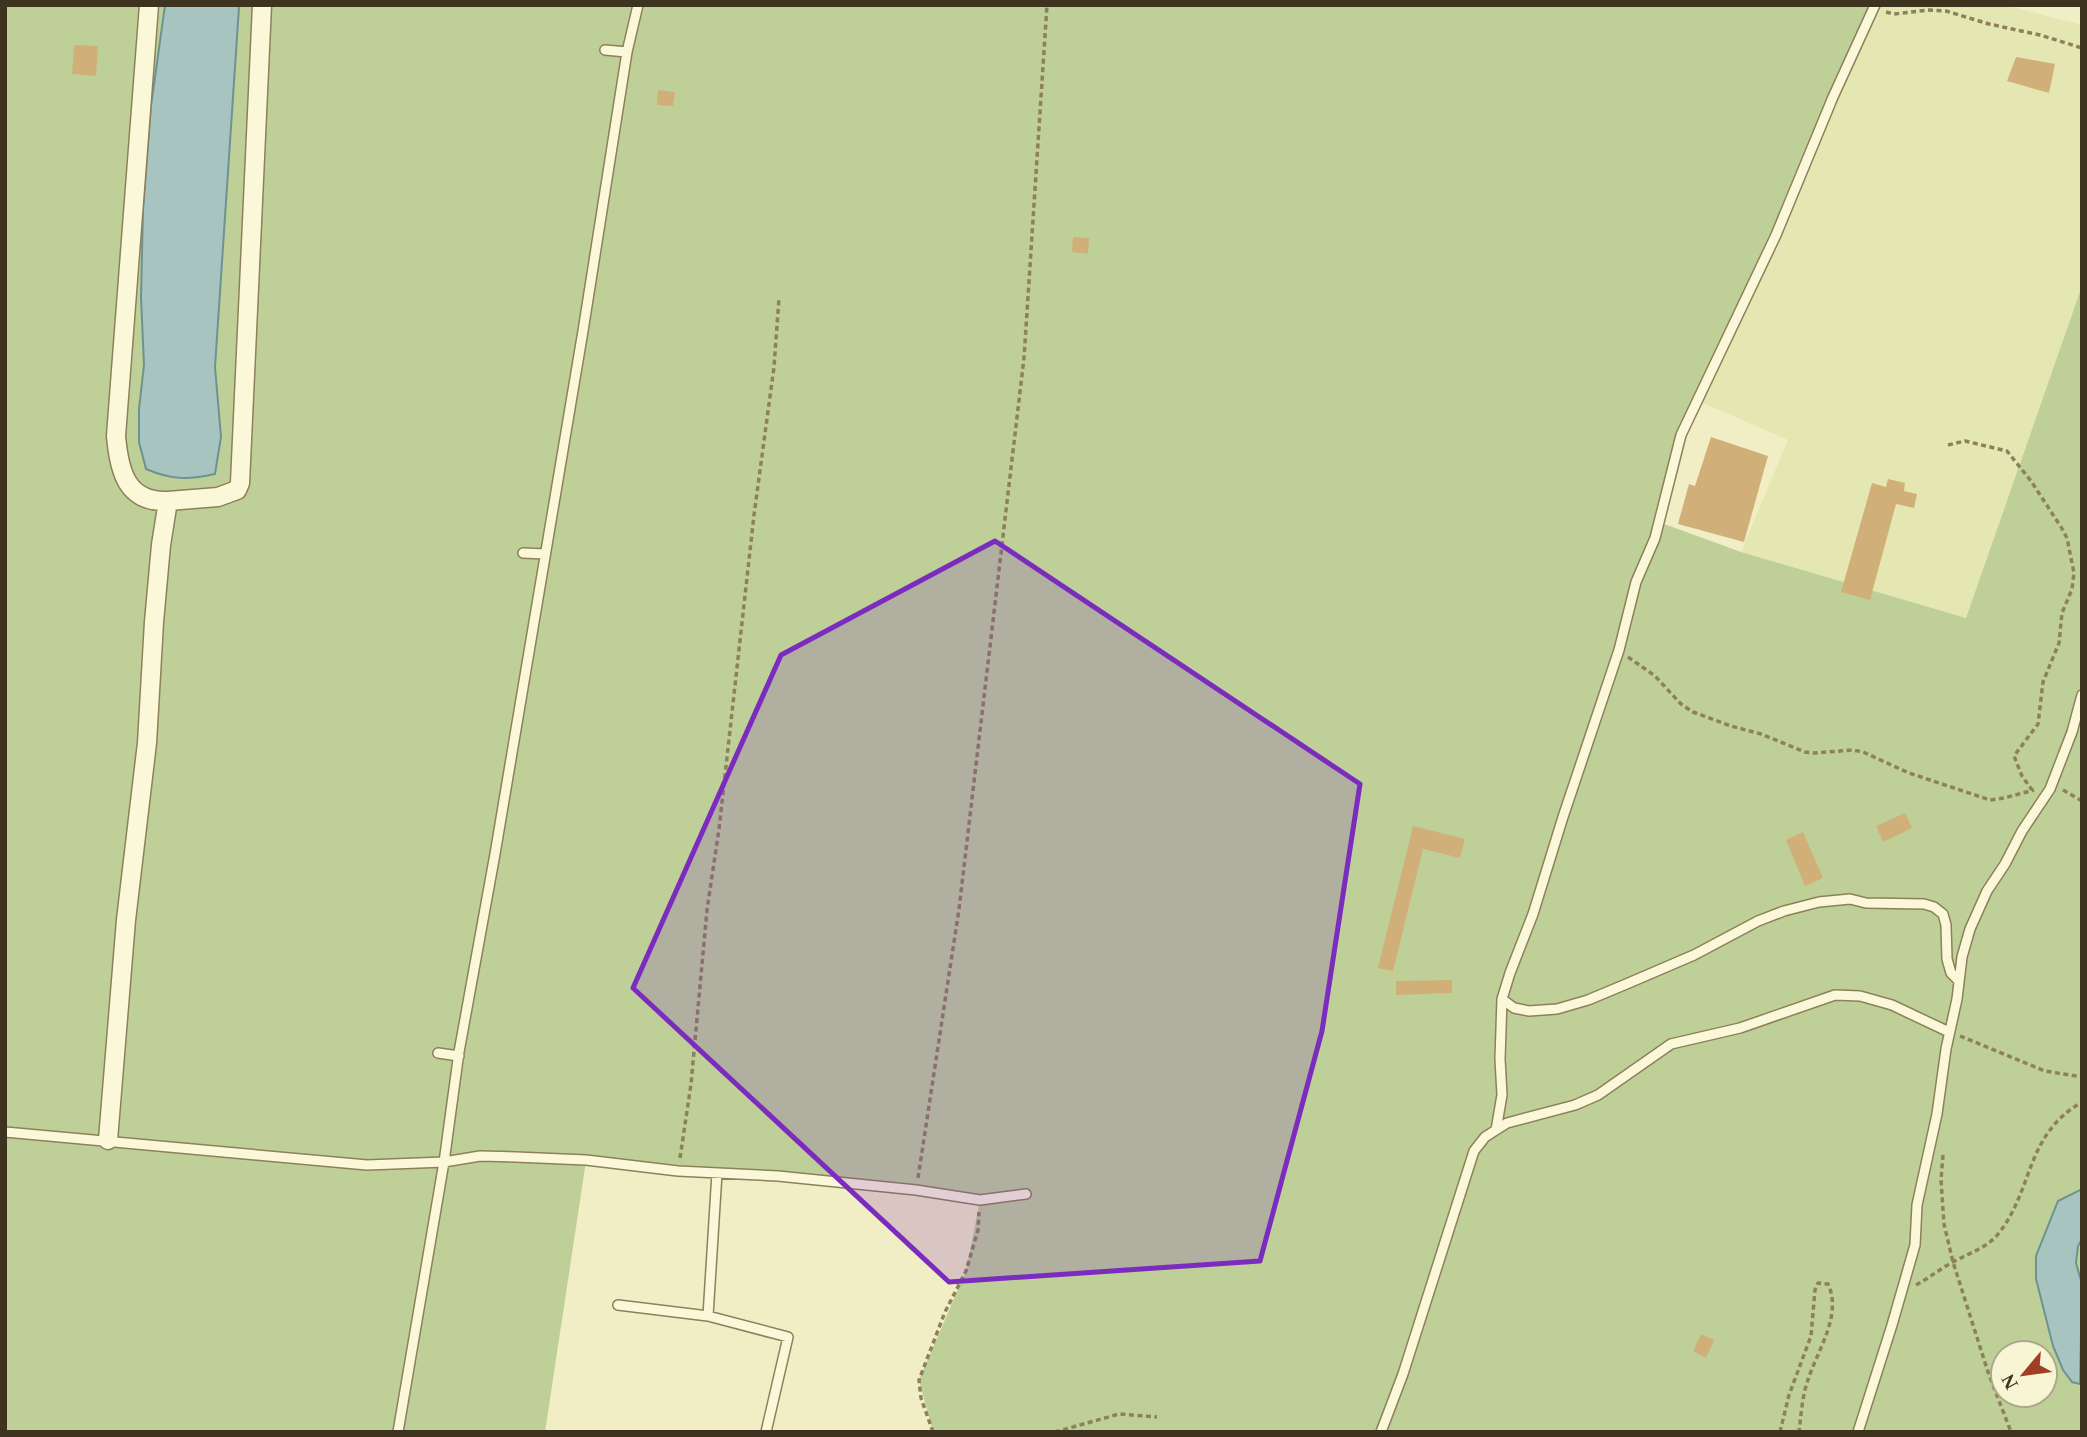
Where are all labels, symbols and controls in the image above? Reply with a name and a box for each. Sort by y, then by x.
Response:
north arrow [1989,1339,2059,1409]
text: N [1997,1371,2022,1393]

